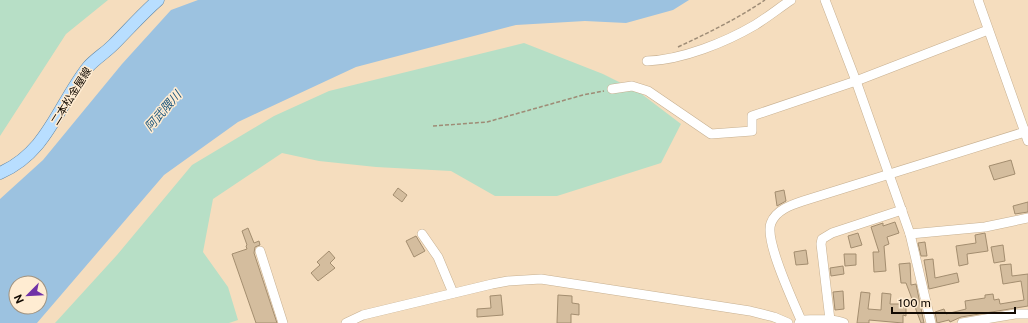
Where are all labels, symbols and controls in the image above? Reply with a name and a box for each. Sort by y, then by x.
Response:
street label: 二本松金屋線 [48,65,94,127]
water label: 阿武隈川 [142,87,185,134]
north arrow [8,275,48,315]
scale bar [892,289,1015,315]
text: N [12,293,26,305]
text: 100 m [898,296,931,310]

